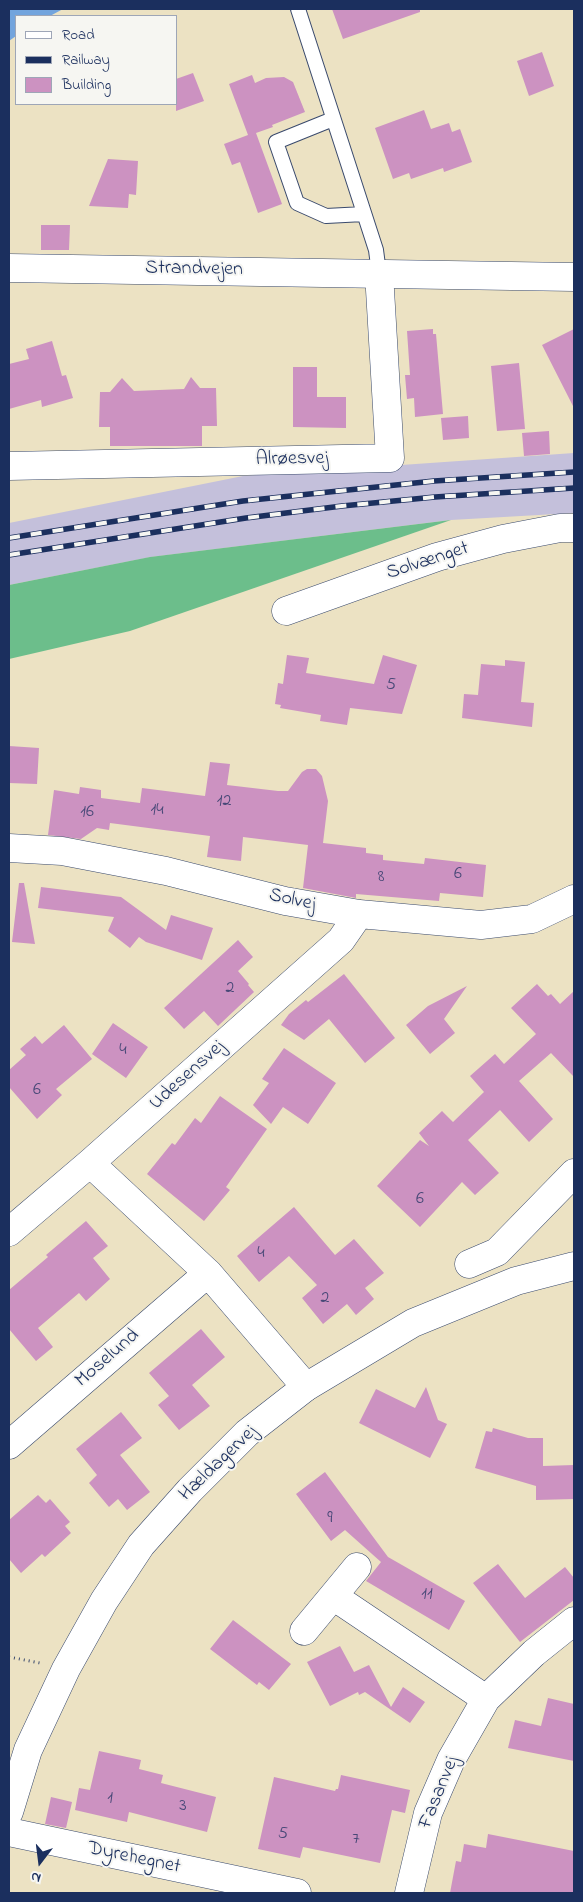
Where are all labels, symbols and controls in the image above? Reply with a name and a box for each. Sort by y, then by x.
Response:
legend [15,15,178,105]
text: Road [62,24,95,46]
text: Railway [62,49,110,71]
text: Building [62,74,111,96]
street label: Strandvejen [145,257,243,283]
street label: Alrøesvej [255,447,329,473]
street label: Solvænget [384,537,472,587]
house number: 5 [386,675,396,697]
house number: 12 [217,791,231,813]
house number: 14 [150,800,164,822]
house number: 16 [80,802,94,824]
house number: 6 [454,864,462,886]
house number: 8 [378,867,384,889]
street label: Solvej [266,884,318,918]
house number: 2 [226,978,234,1000]
street label: Udesensvej [145,1036,231,1116]
house number: 4 [119,1040,127,1062]
house number: 6 [33,1080,41,1102]
house number: 6 [416,1189,424,1211]
house number: 4 [257,1243,265,1265]
house number: 2 [321,1288,329,1310]
street label: Moselund [71,1325,145,1393]
street label: Hældagervej [175,1421,263,1507]
house number: 9 [327,1508,333,1530]
house number: 11 [421,1584,433,1606]
street label: Fasanvej [415,1753,465,1833]
house number: 1 [107,1788,113,1810]
house number: 3 [179,1796,187,1818]
house number: 5 [278,1824,288,1846]
house number: 7 [352,1829,360,1851]
north arrow [15,1837,65,1887]
street label: Dyrehegnet [86,1837,182,1881]
text: N [29,1866,43,1888]

